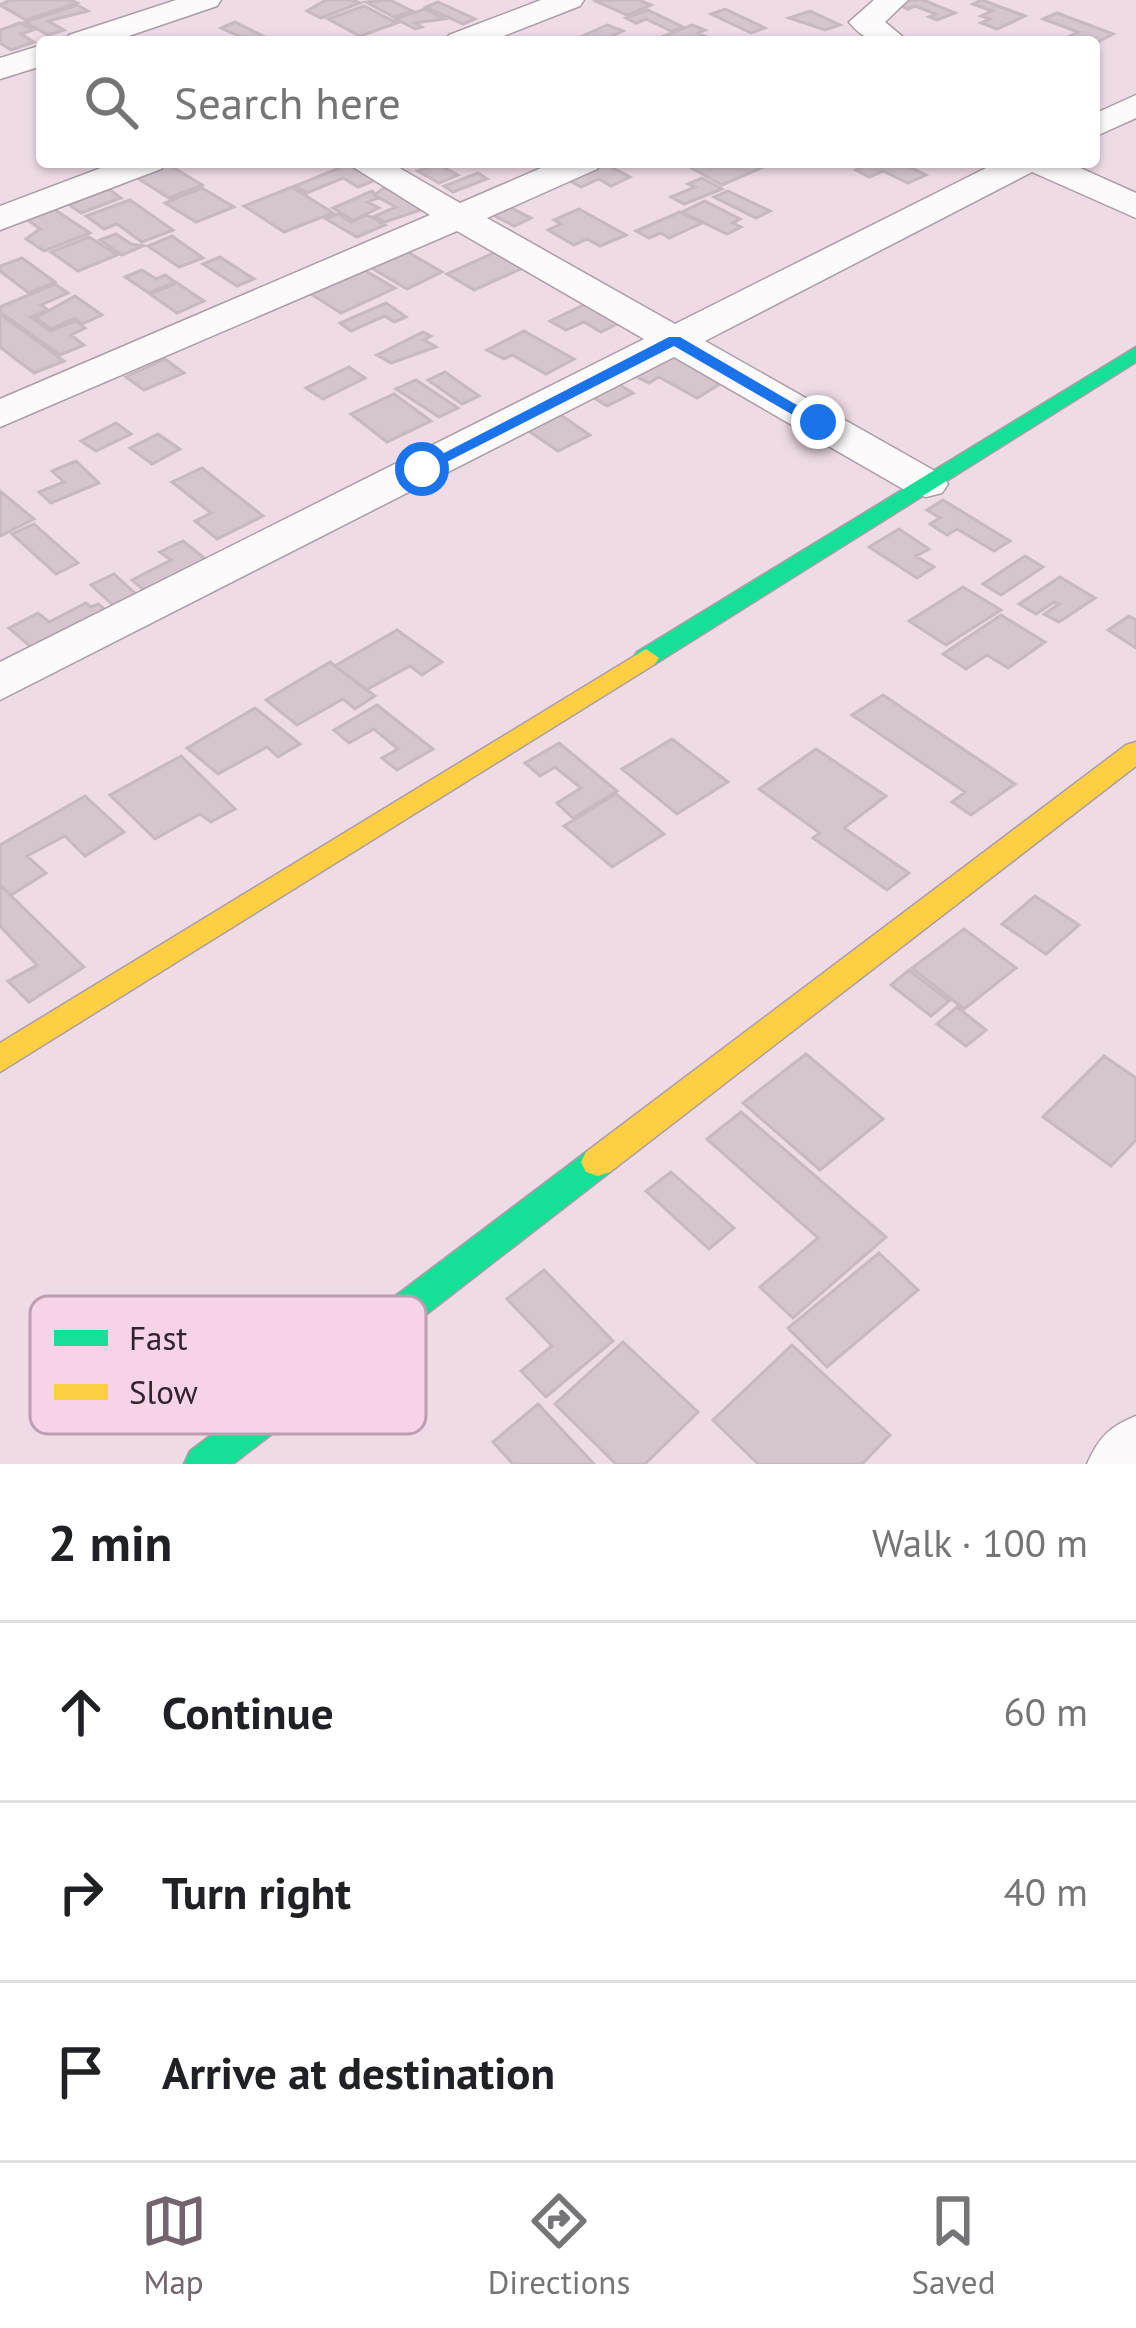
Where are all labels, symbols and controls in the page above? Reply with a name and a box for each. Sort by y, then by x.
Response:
search box [36,36,1100,168]
icon: search [78,69,144,135]
text: Search here [174,73,401,131]
route end [791,395,845,449]
route start [395,442,449,496]
legend [30,1296,426,1434]
text: Fast [129,1316,188,1359]
text: Slow [129,1370,198,1413]
text: 2 min [48,1509,172,1575]
text: Walk · 100 m [872,1517,1088,1568]
icon: ahead [48,1679,114,1745]
text: Continue [162,1683,334,1741]
text: 60 m [1003,1686,1088,1737]
icon: right [48,1859,114,1925]
text: Turn right [162,1863,351,1921]
text: 40 m [1003,1866,1088,1917]
icon: arrive [48,2039,114,2105]
text: Arrive at destination [162,2043,555,2101]
tab: Map [141,2188,207,2303]
tab: Directions [488,2188,630,2303]
tab: Saved [911,2188,995,2303]

